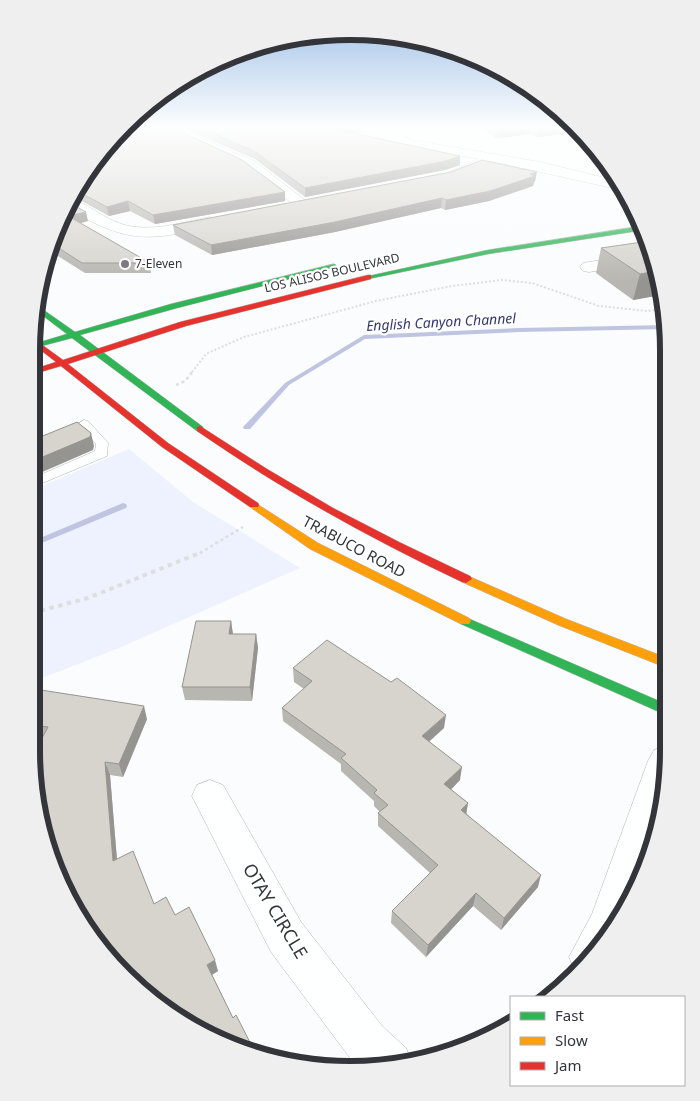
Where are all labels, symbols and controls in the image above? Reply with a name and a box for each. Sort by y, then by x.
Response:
street label: LOS ALISOS BOULEVARD [263,249,401,296]
place label: 7-Eleven [135,255,182,272]
marker: 7-Eleven [119,258,131,270]
water label: English Canyon Channel [366,308,517,335]
street label: TRABUCO ROAD [299,511,410,582]
street label: OTAY CIRCLE [238,858,314,963]
legend [510,996,685,1086]
text: Fast [555,1005,584,1025]
text: Slow [555,1030,588,1050]
text: Jam [553,1055,582,1075]

